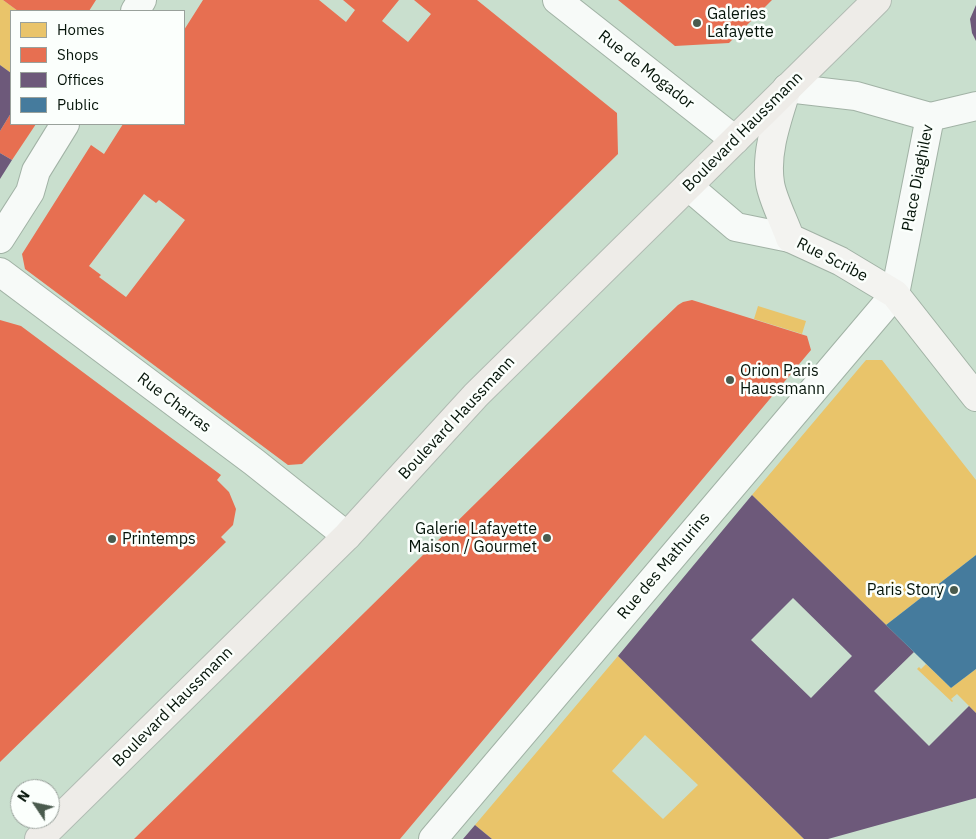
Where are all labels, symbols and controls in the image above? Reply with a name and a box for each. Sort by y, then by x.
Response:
place label: Galeries Lafayette [707,4,774,42]
legend [10,10,185,125]
marker: Galeries Lafayette [691,17,703,29]
text: Homes [57,20,105,39]
street label: Rue de Mogador [594,27,698,113]
text: Shops [57,45,99,64]
street label: Boulevard Haussmann [679,68,807,196]
text: Offices [57,70,104,89]
text: Public [57,95,99,114]
street label: Place Diaghilev [898,123,938,233]
street label: Rue Scribe [793,234,871,286]
street label: Boulevard Haussmann [395,352,519,484]
place label: Orion Paris Haussmann [740,361,825,399]
street label: Rue Charras [133,369,215,437]
marker: Orion Paris Haussmann [724,374,736,386]
street label: Rue des Mathurins [614,509,714,623]
place label: Galerie Lafayette Maison / Gourmet [409,519,537,557]
place label: Printemps [122,529,196,549]
marker: Galerie Lafayette Maison / Gourmet [541,532,553,544]
marker: Printemps [106,533,118,545]
place label: Paris Story [867,580,944,600]
marker: Paris Story [948,584,960,596]
street label: Boulevard Haussmann [109,643,237,771]
north arrow [10,779,60,829]
text: N [13,787,34,805]

